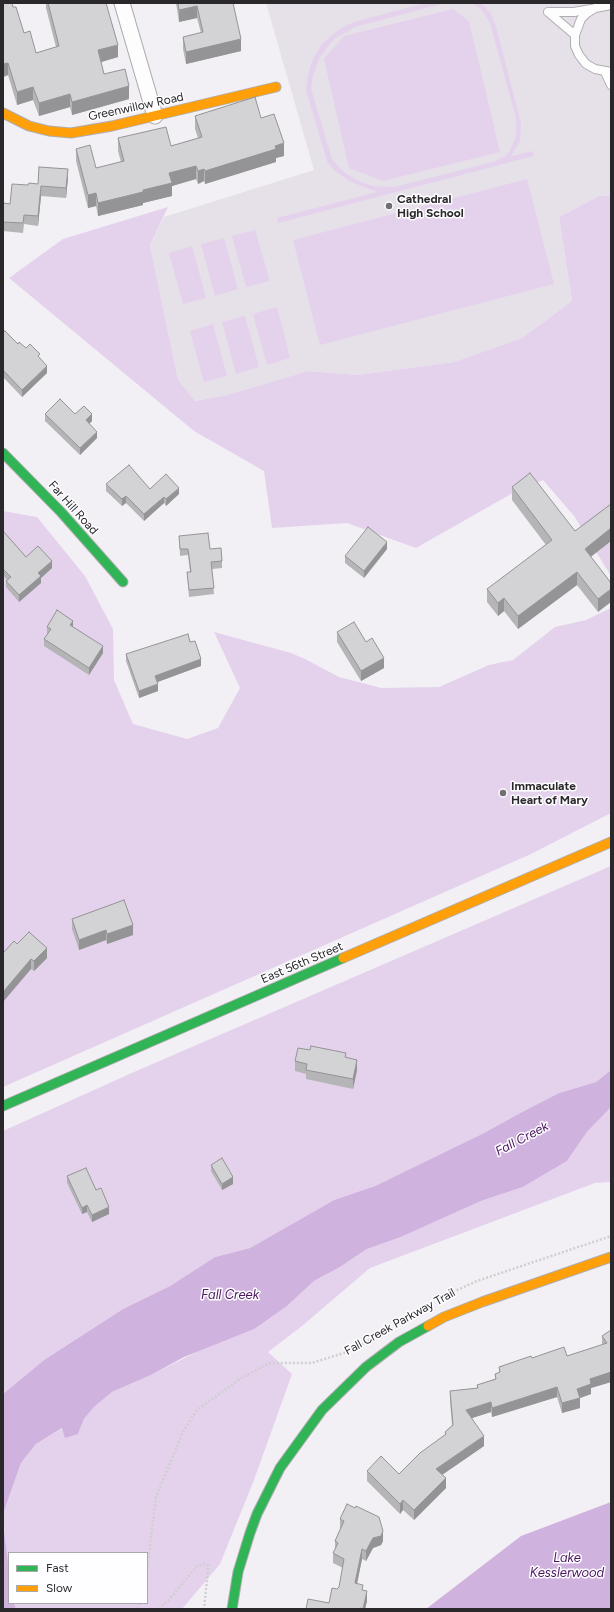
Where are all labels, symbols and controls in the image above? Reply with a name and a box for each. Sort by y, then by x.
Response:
street label: Greenwillow Road [87,90,185,124]
place label: Cathedral High School [397,192,464,220]
marker: Cathedral High School [384,201,394,211]
street label: Far Hill Road [45,478,101,538]
place label: Immaculate Heart of Mary [511,779,588,807]
marker: Immaculate Heart of Mary [498,788,508,798]
street label: East 56th Street [259,939,345,987]
water label: Fall Creek [493,1119,551,1159]
street label: Fall Creek Parkway Trail [342,1286,458,1358]
water label: Fall Creek [201,1287,259,1303]
water label: Lake Kesslerwood [530,1550,604,1581]
legend [8,1552,148,1604]
text: Fast [46,1561,69,1575]
text: Slow [46,1581,72,1595]

